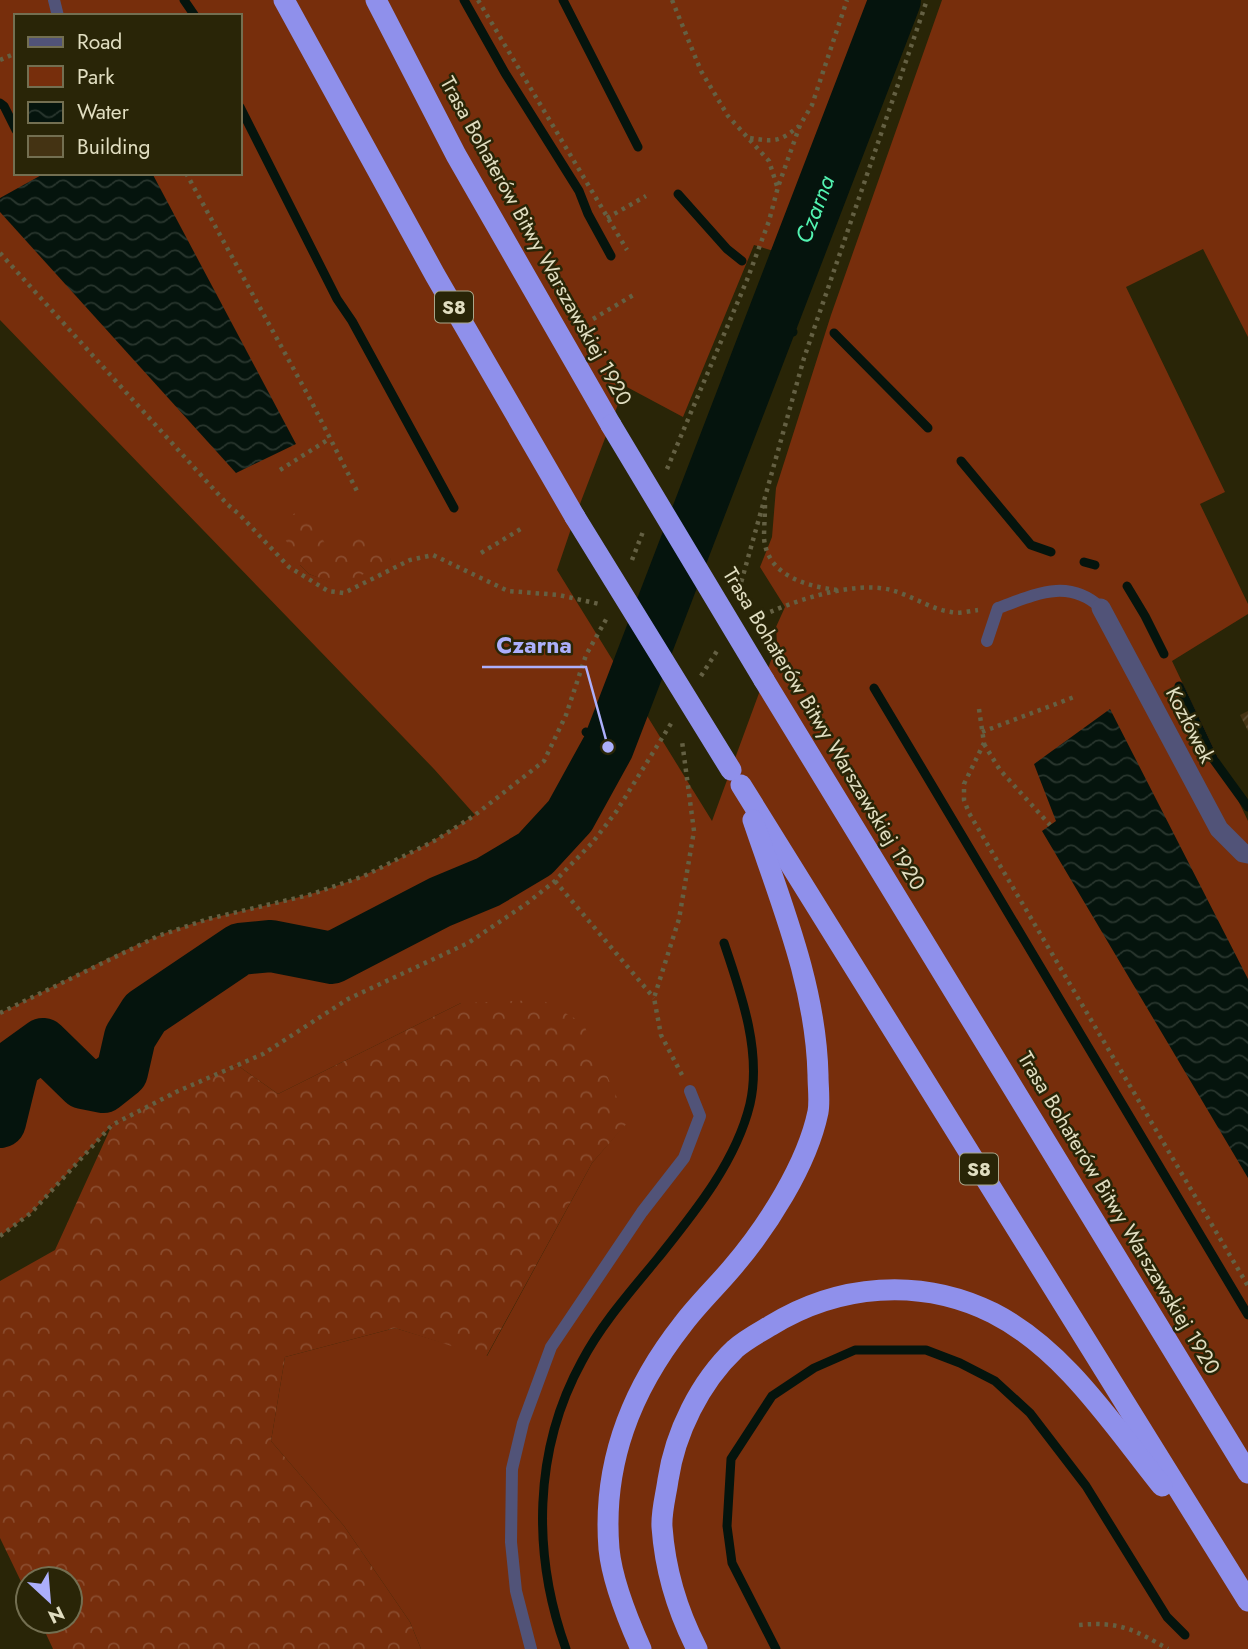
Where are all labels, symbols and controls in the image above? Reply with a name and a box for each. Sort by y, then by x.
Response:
legend [14,14,242,175]
text: Road [77,27,122,57]
text: Park [77,62,115,92]
street label: Trasa Bohaterów Bitwy Warszawskiej 1920 [433,71,639,411]
text: Water [77,97,130,127]
text: Building [77,132,150,162]
water label: Czarna [786,170,843,248]
road number: S8 [435,292,473,322]
street label: Trasa Bohaterów Bitwy Warszawskiej 1920 [715,562,933,896]
callout: Czarna [482,623,586,667]
text: Czarna [496,628,572,662]
street label: Kozłówek [1158,682,1222,769]
street label: Trasa Bohaterów Bitwy Warszawskiej 1920 [1010,1046,1228,1380]
road number: S8 [960,1154,998,1184]
north arrow [14,1565,84,1635]
text: N [44,1599,69,1630]

